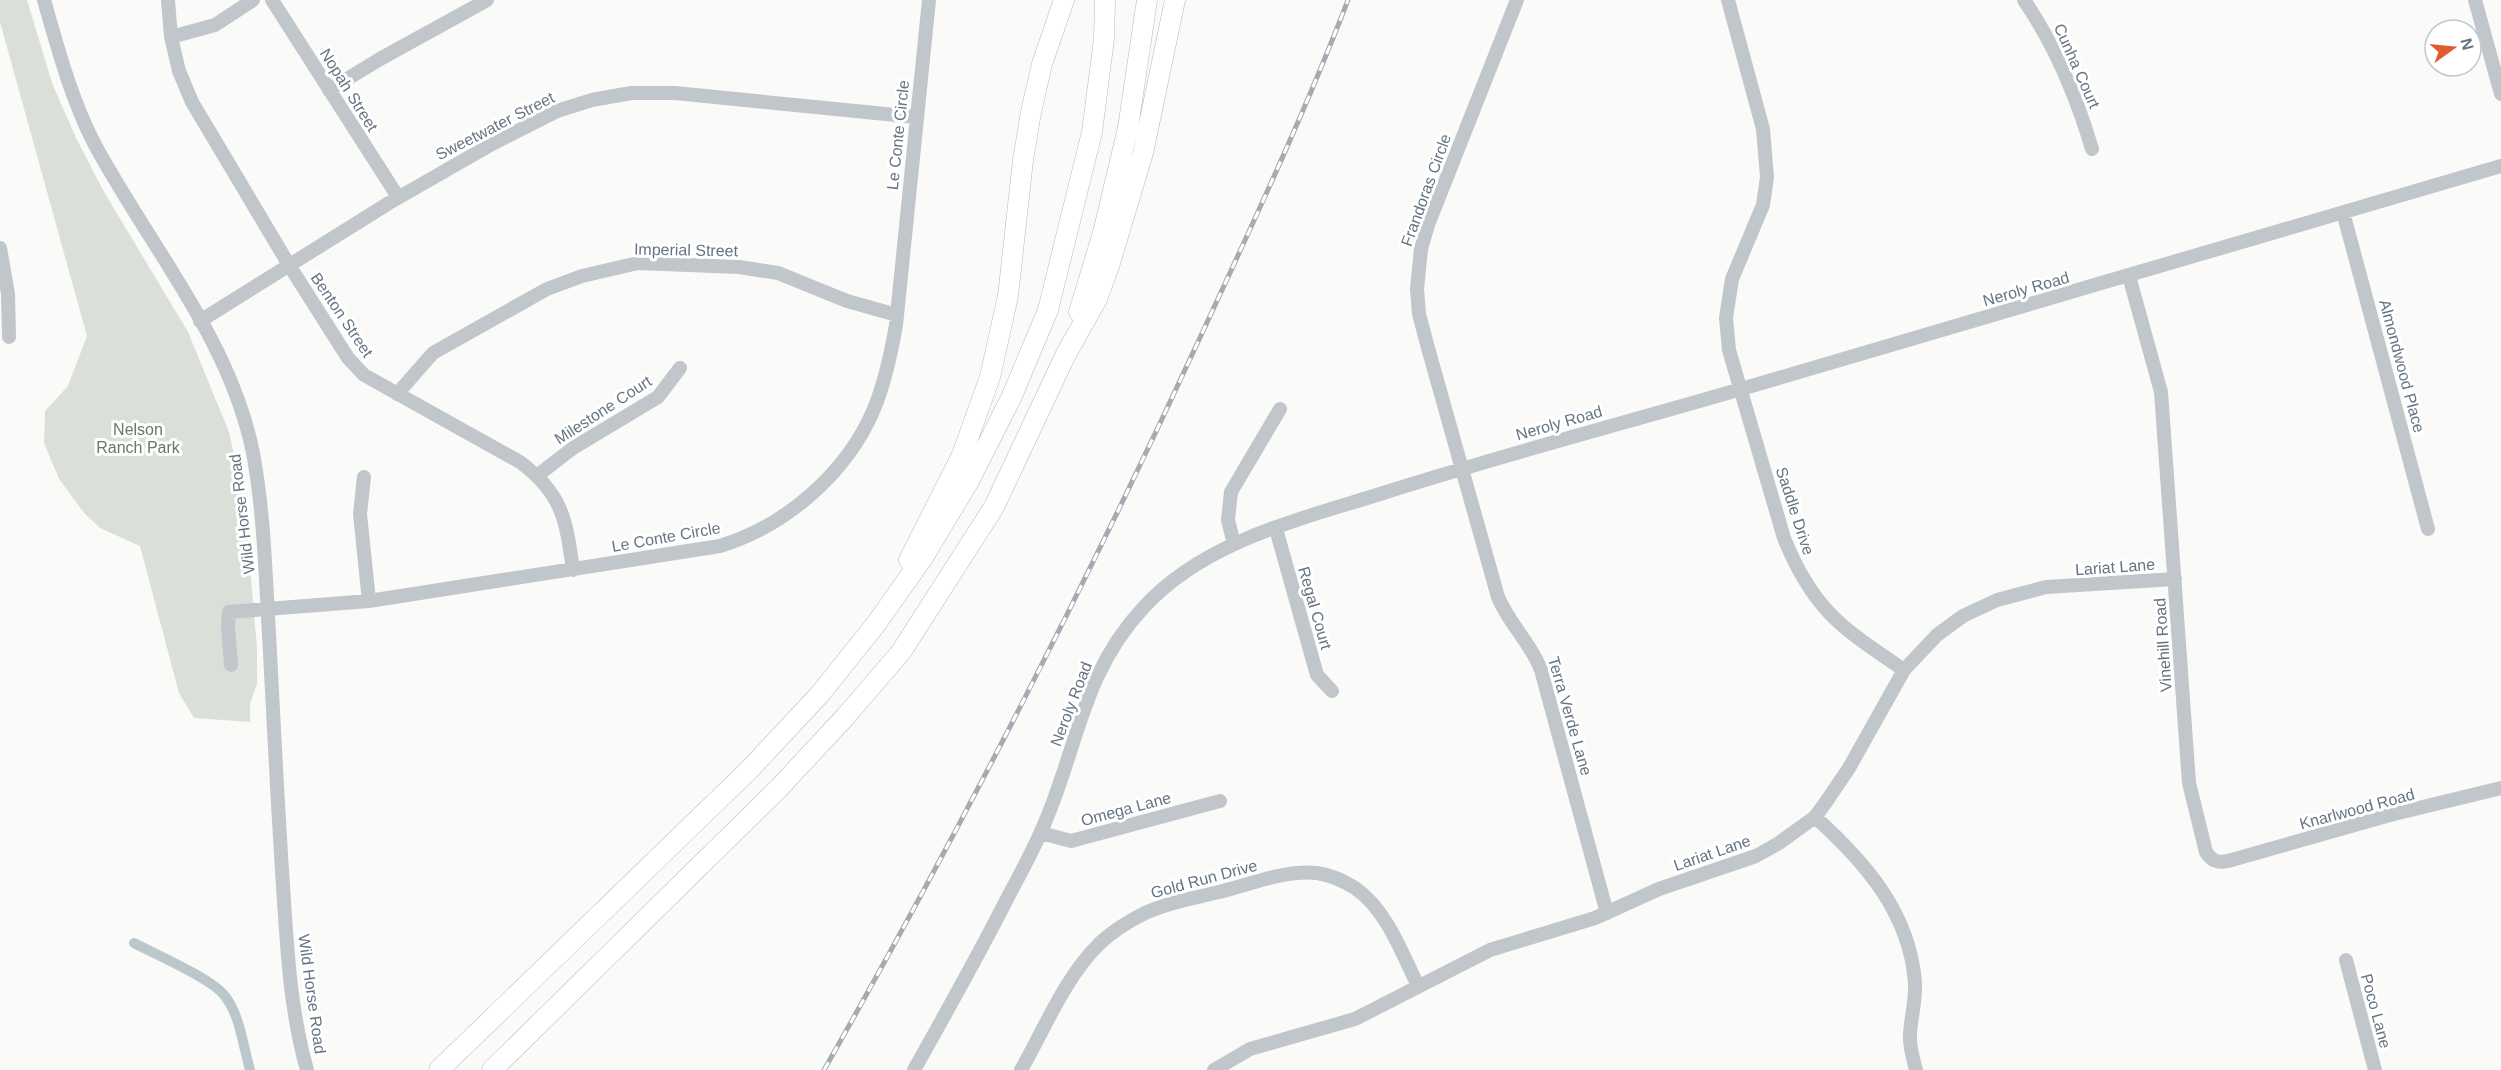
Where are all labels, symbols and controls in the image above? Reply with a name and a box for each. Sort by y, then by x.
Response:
north arrow [2423,18,2483,78]
street label: Cunha Court [2051,21,2103,111]
text: N [2457,36,2477,52]
street label: Nopah Street [317,46,381,135]
street label: Le Conte Circle [884,79,912,191]
street label: Sweetwater Street [433,89,558,163]
street label: Frandoras Circle [1398,131,1454,248]
street label: Imperial Street [634,241,739,259]
street label: Neroly Road [1981,269,2071,309]
street label: Benton Street [308,270,377,361]
street label: Almondwood Place [2376,298,2428,434]
street label: Milestone Court [551,372,655,448]
street label: Neroly Road [1514,403,1604,443]
park label: Nelson Ranch Park [96,421,181,456]
street label: Wild Horse Road [226,453,258,575]
street label: Saddle Drive [1773,465,1817,557]
street label: Le Conte Circle [610,519,722,555]
street label: Lariat Lane [2074,556,2156,578]
street label: Regal Court [1295,565,1335,652]
street label: Vinehill Road [2151,598,2175,692]
street label: Terra Verde Lane [1545,655,1595,777]
street label: Neroly Road [1047,659,1095,749]
street label: Knarlwood Road [2298,785,2416,833]
street label: Omega Lane [1079,789,1173,829]
street label: Lariat Lane [1671,832,1753,874]
street label: Gold Run Drive [1149,857,1259,901]
street label: Wild Horse Road [295,933,329,1055]
street label: Poco Lane [2358,972,2394,1050]

